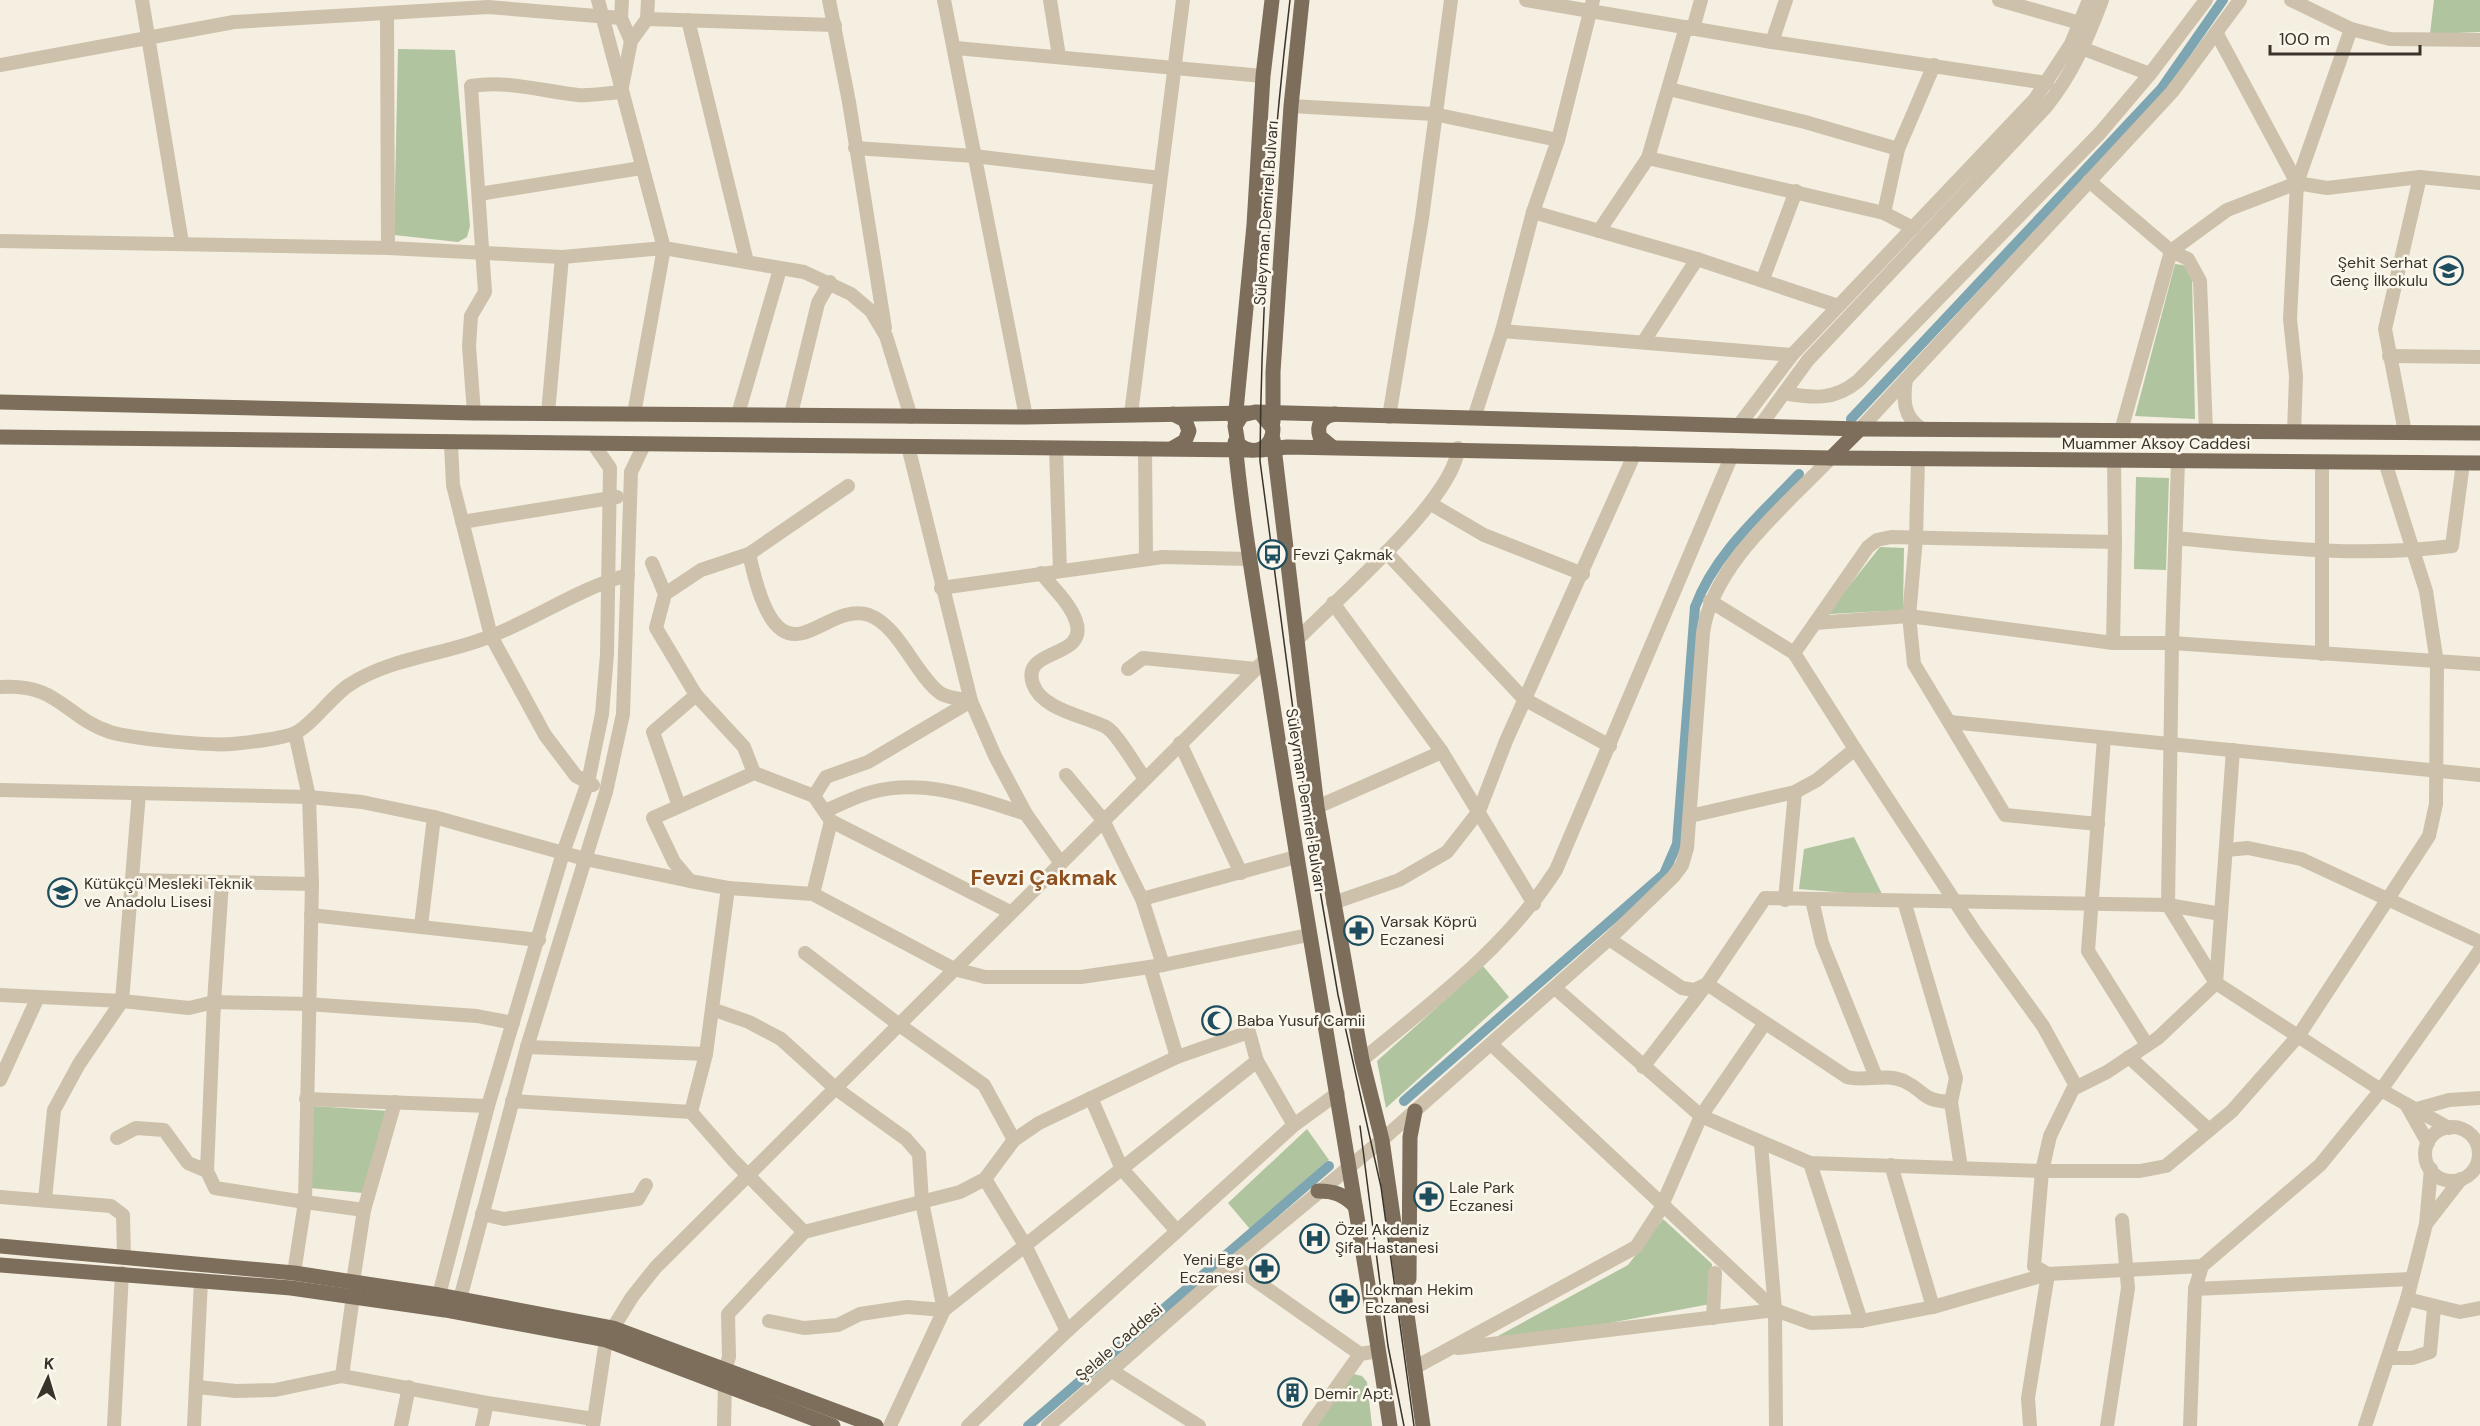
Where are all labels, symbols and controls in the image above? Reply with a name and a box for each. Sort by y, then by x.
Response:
scale bar [2270,18,2420,56]
text: 100 m [2279,27,2330,51]
street label: Süleyman Demirel Bulvarı [1249,120,1283,306]
place label: Şehit Serhat Genç İlkokulu [2330,252,2428,291]
school or university icon: Şehit Serhat Genç İlkokulu [2433,255,2465,287]
street label: Muammer Aksoy Caddesi [2062,433,2250,454]
bus stop icon: Fevzi Çakmak [1256,538,1288,570]
place label: Fevzi Çakmak [1293,544,1393,565]
street label: Süleyman Demirel Bulvarı [1281,707,1331,893]
district label: Fevzi Çakmak [970,863,1118,892]
place label: Kütükçü Mesleki Teknik ve Anadolu Lisesi [84,873,253,912]
school or university icon: Kütükçü Mesleki Teknik ve Anadolu Lisesi [47,876,79,908]
place label: Varsak Köprü Eczanesi [1380,911,1477,950]
pharmacy icon: Varsak Köprü Eczanesi [1343,914,1375,946]
mosque icon: Baba Yusuf Camii [1200,1004,1232,1036]
place label: Baba Yusuf Camii [1237,1010,1365,1031]
place label: Lale Park Eczanesi [1449,1177,1515,1216]
pharmacy icon: Lale Park Eczanesi [1412,1180,1444,1212]
place label: Özel Akdeniz Şifa Hastanesi [1335,1219,1439,1258]
hospital icon: Özel Akdeniz Şifa Hastanesi [1298,1222,1330,1254]
place label: Yeni Ege Eczanesi [1180,1249,1244,1288]
pharmacy icon: Yeni Ege Eczanesi [1249,1252,1281,1284]
place label: Lokman Hekim Eczanesi [1365,1279,1473,1318]
pharmacy icon: Lokman Hekim Eczanesi [1328,1282,1360,1314]
street label: Şelale Caddesi [1071,1298,1167,1386]
north arrow [18,1348,78,1408]
text: K [43,1353,56,1374]
building icon: Demir Apt. [1277,1377,1309,1409]
place label: Demir Apt. [1314,1383,1392,1404]

